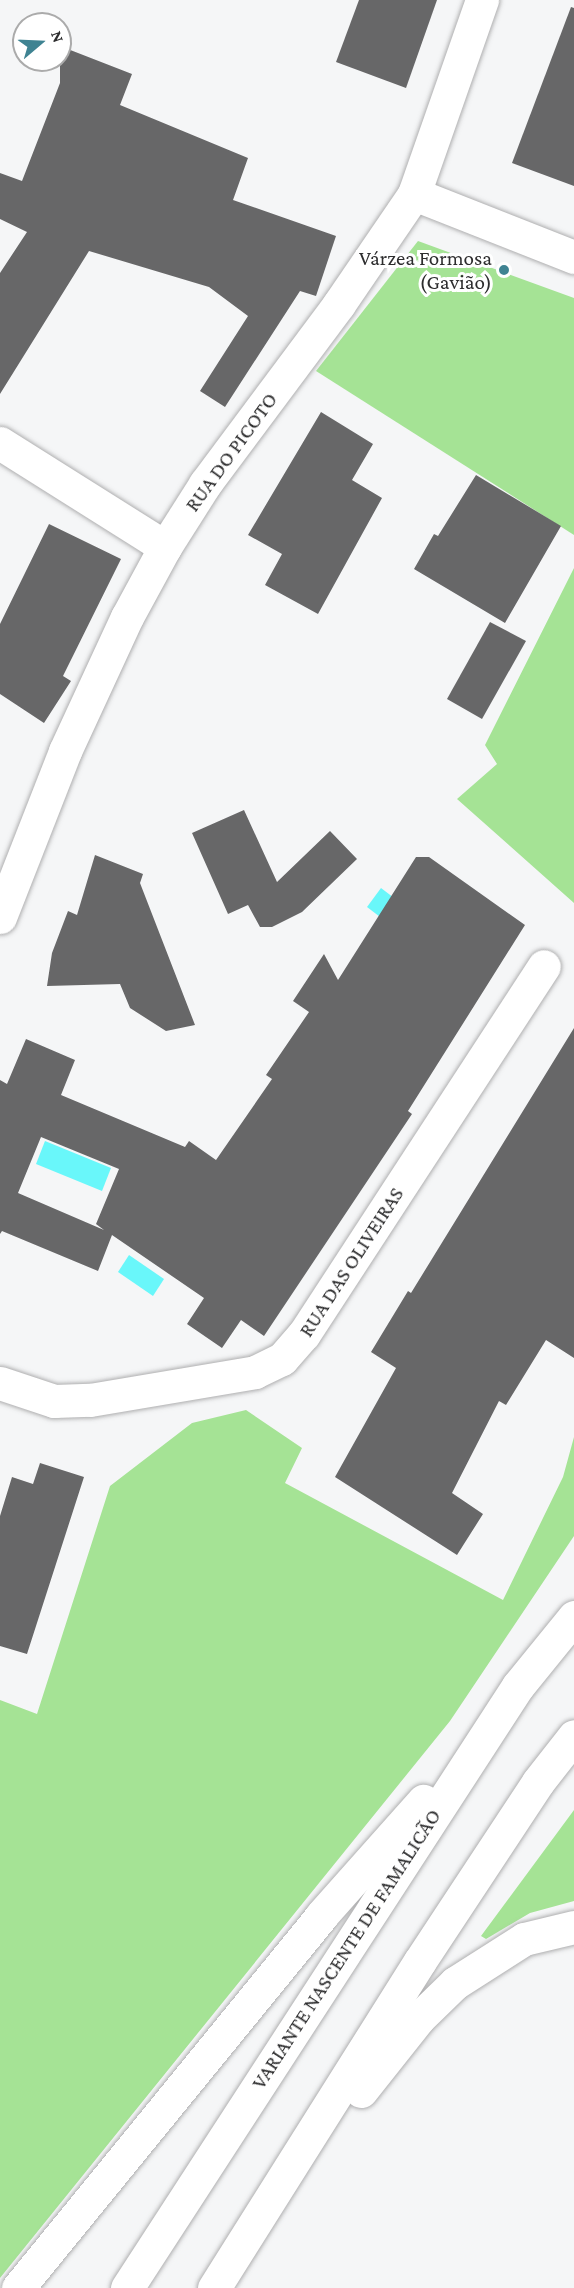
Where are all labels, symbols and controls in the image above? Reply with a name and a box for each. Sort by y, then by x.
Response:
north arrow [12,12,72,72]
text: N [48,29,67,45]
place label: Várzea Formosa (Gavião) [359,245,492,295]
marker: Várzea Formosa (Gavião) [497,263,511,277]
street label: RUA DO PICOTO [179,388,283,516]
street label: RUA DAS OLIVEIRAS [293,1182,409,1342]
street label: VARIANTE NASCENTE DE FAMALICÃO [246,1804,446,2094]

